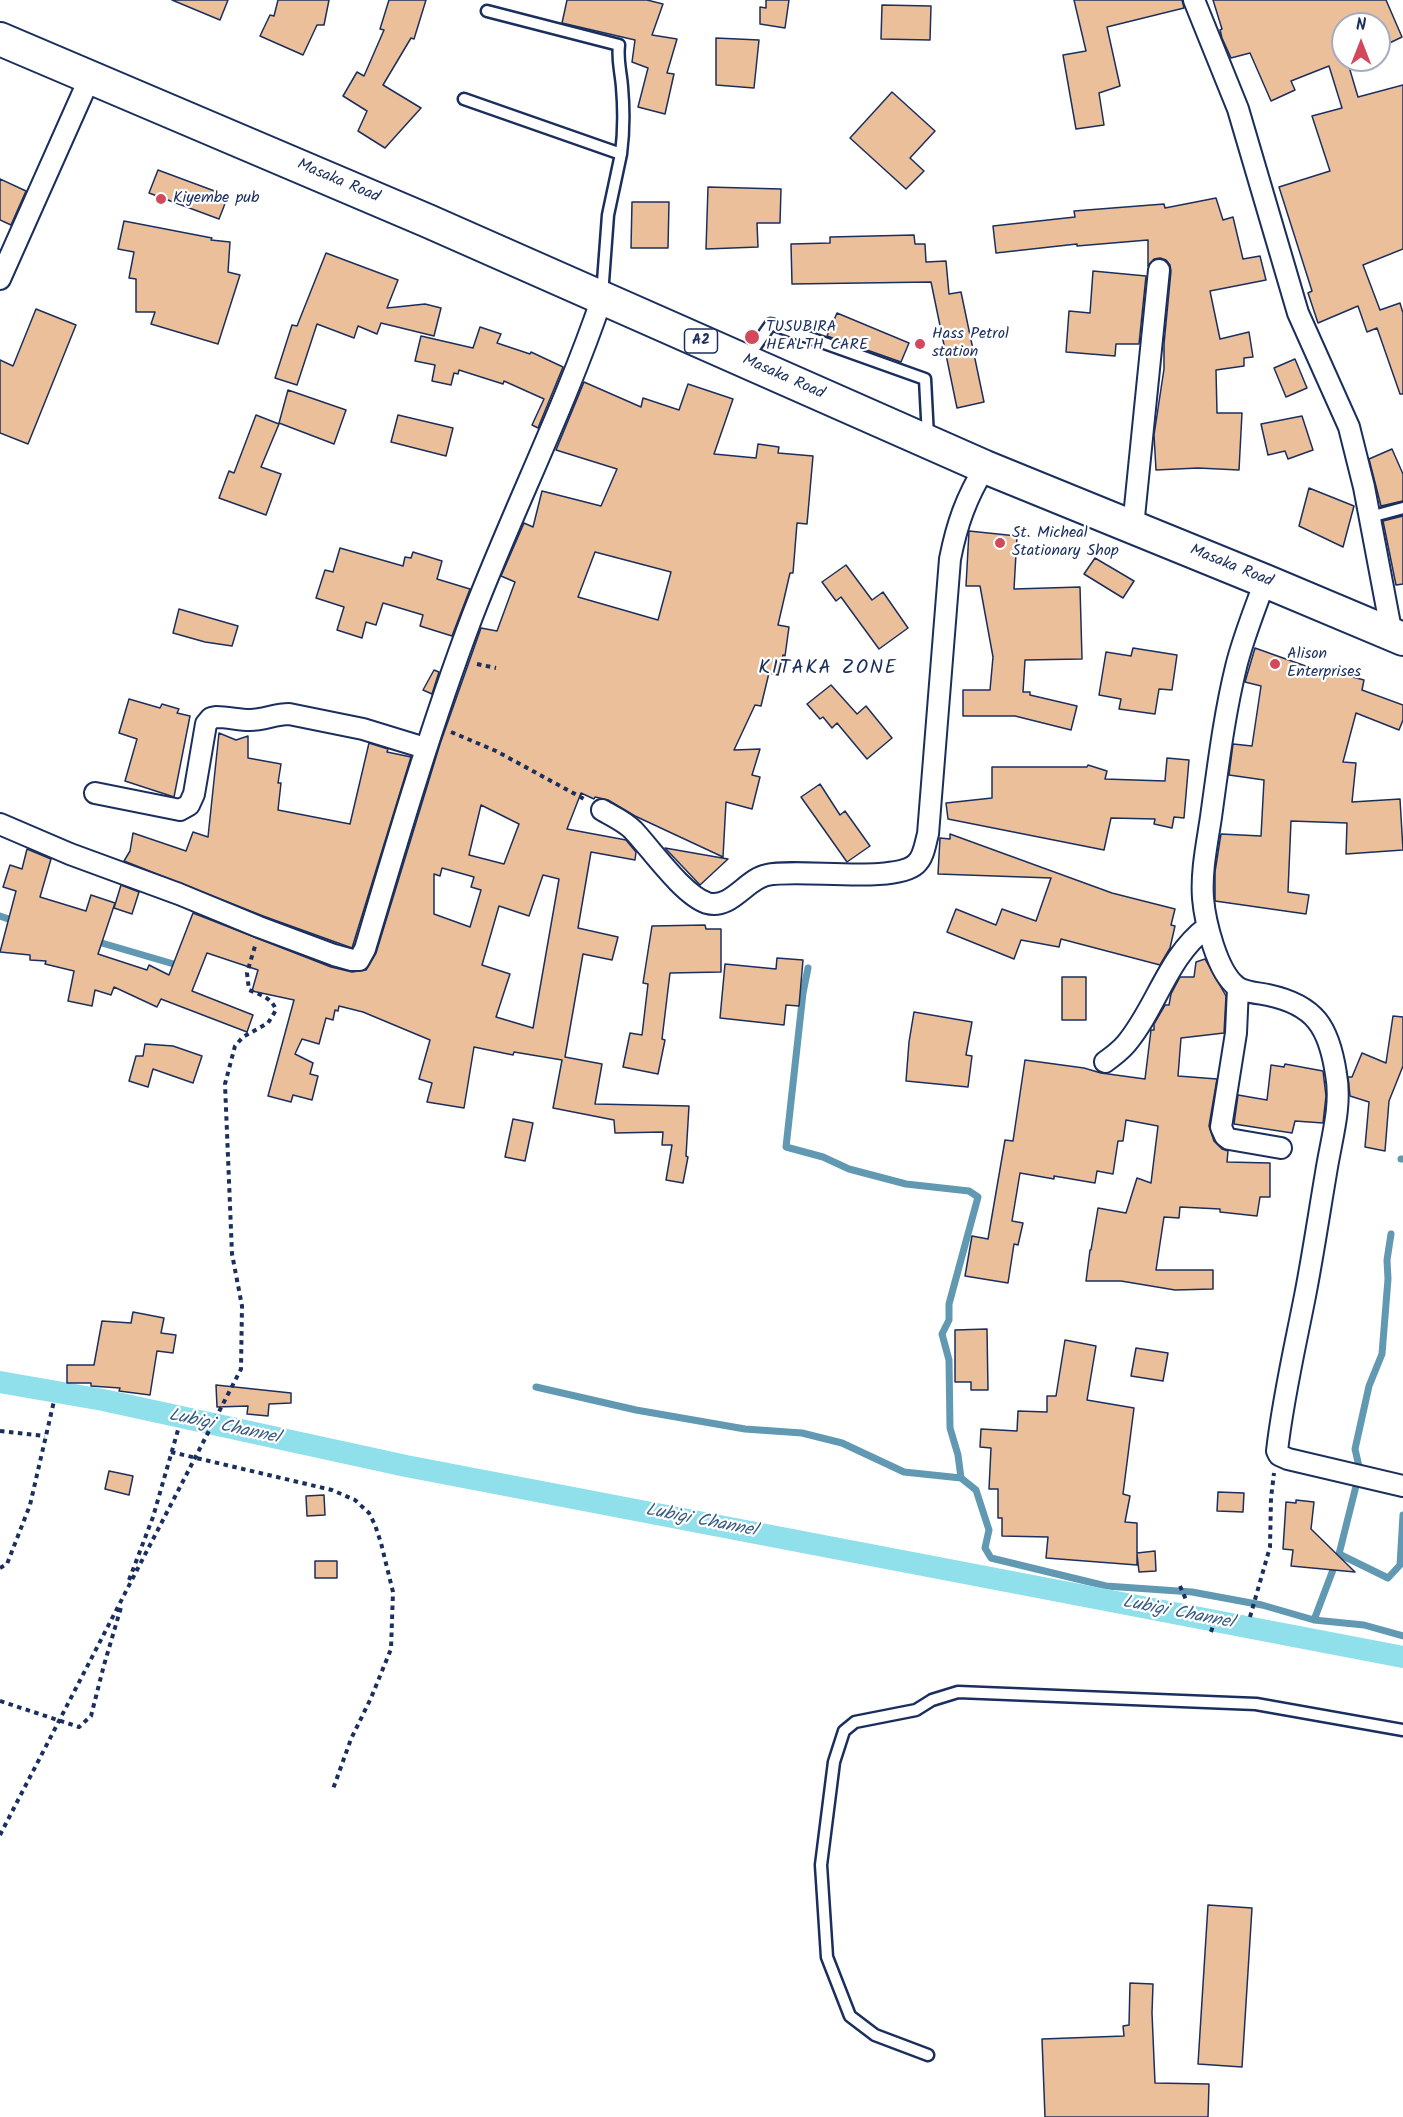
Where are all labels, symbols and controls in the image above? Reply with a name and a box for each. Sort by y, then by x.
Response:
north arrow [1331,12,1391,72]
text: N [1356,13,1366,38]
street label: Masaka Road [294,156,382,208]
place label: Kiyembe pub [173,189,259,209]
marker: Kiyembe pub [154,192,168,206]
place label: TUSUBIRA HEALTH CARE [766,318,868,356]
place label: Hass Petrol station [932,325,1009,363]
marker: TUSUBIRA HEALTH CARE [743,328,761,346]
road number: A2 [684,329,718,353]
marker: Hass Petrol station [913,337,927,351]
street label: Masaka Road [739,351,827,405]
place label: St. Micheal Stationary Shop [1012,524,1119,562]
marker: St. Micheal Stationary Shop [993,536,1007,550]
street label: Masaka Road [1187,542,1275,592]
place label: Alison Enterprises [1287,645,1361,683]
marker: Alison Enterprises [1268,657,1282,671]
district label: KITAKA ZONE [758,658,898,682]
water label: Lubigi Channel [167,1406,281,1450]
water label: Lubigi Channel [644,1501,758,1543]
water label: Lubigi Channel [1121,1593,1235,1635]

